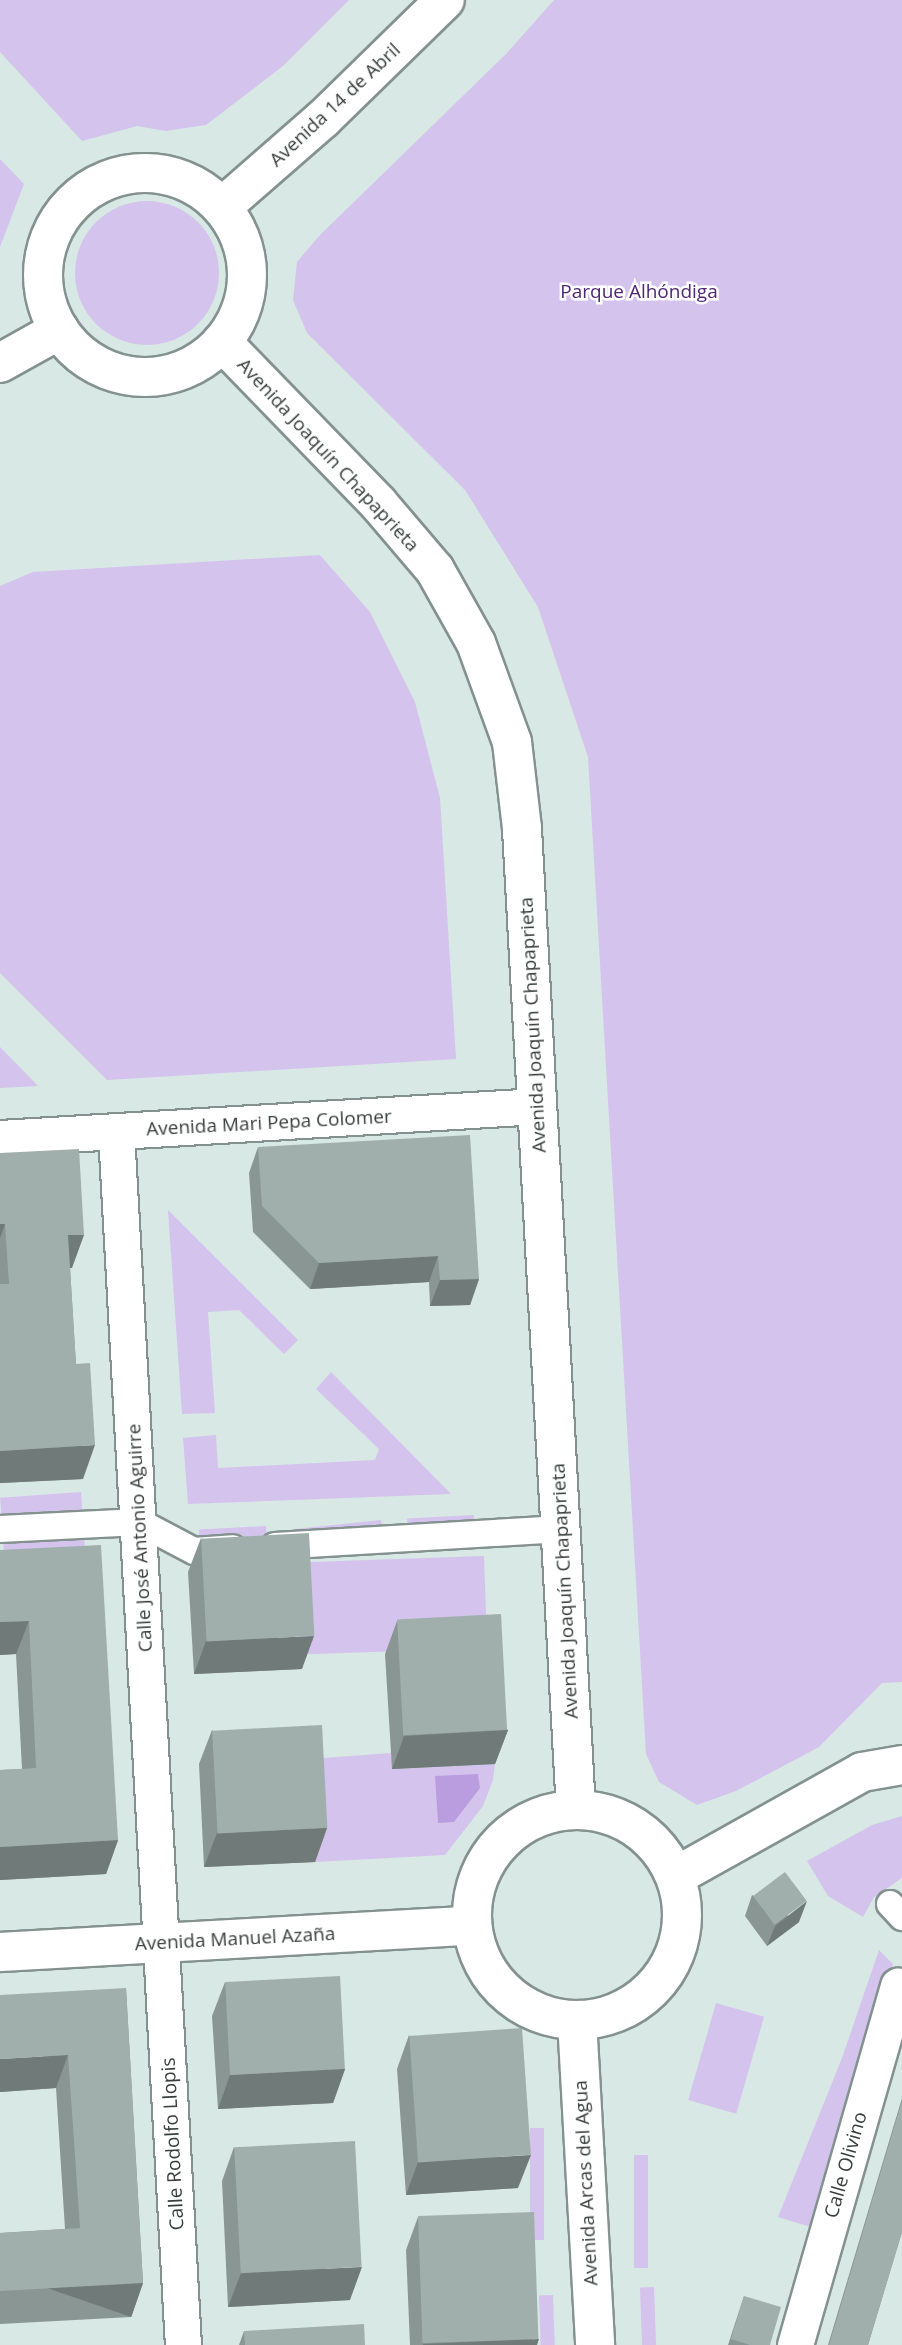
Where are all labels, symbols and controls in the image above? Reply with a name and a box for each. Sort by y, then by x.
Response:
street label: Avenida 14 de Abril [265,38,405,172]
park label: Parque Alhóndiga [560,281,718,303]
street label: Avenida Joaquín Chapaprieta [232,354,424,556]
street label: Avenida Joaquín Chapaprieta [515,897,551,1153]
street label: Avenida Mari Pepa Colomer [146,1105,392,1141]
street label: Calle José Antonio Aguirre [123,1423,157,1653]
street label: Avenida Joaquín Chapaprieta [547,1463,583,1719]
street label: Avenida Manuel Azaña [134,1922,336,1956]
street label: Calle Rodolfo Llopis [157,2057,189,2231]
street label: Avenida Arcas del Agua [569,2080,603,2286]
street label: Calle Olivino [820,2109,872,2221]

